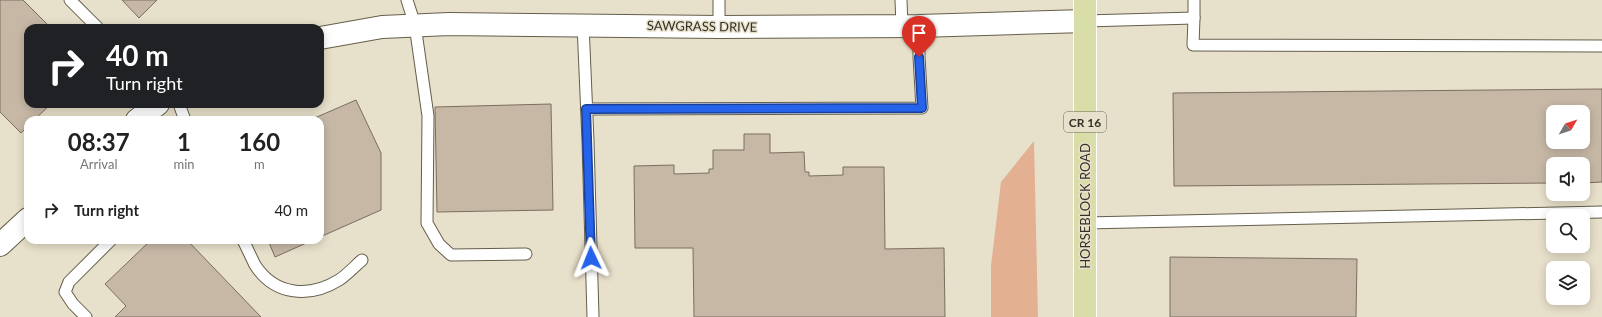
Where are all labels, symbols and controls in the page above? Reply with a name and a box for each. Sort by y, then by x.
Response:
pin [902,16,936,57]
street label: SAWGRASS DRIVE [647,17,757,35]
icon: arrive [908,22,930,44]
text: 40 m [106,38,169,72]
icon: right [40,40,92,92]
text: Turn right [106,72,183,94]
north arrow [1546,105,1590,149]
map controls [1546,105,1590,305]
road number: CR 16 [1064,112,1106,132]
text: 08:37 [68,127,130,156]
text: 1 [177,127,191,156]
text: 160 [238,127,280,156]
street label: HORSEBLOCK ROAD [1077,143,1093,269]
text: Arrival [80,156,117,172]
text: min [174,156,195,172]
text: m [254,156,265,172]
button: sound [1546,157,1590,201]
icon: right [40,199,62,221]
text: Turn right [74,201,139,219]
text: 40 m [274,201,308,219]
button: search [1546,209,1590,253]
position arrow [570,237,612,279]
button: layers [1546,261,1590,305]

